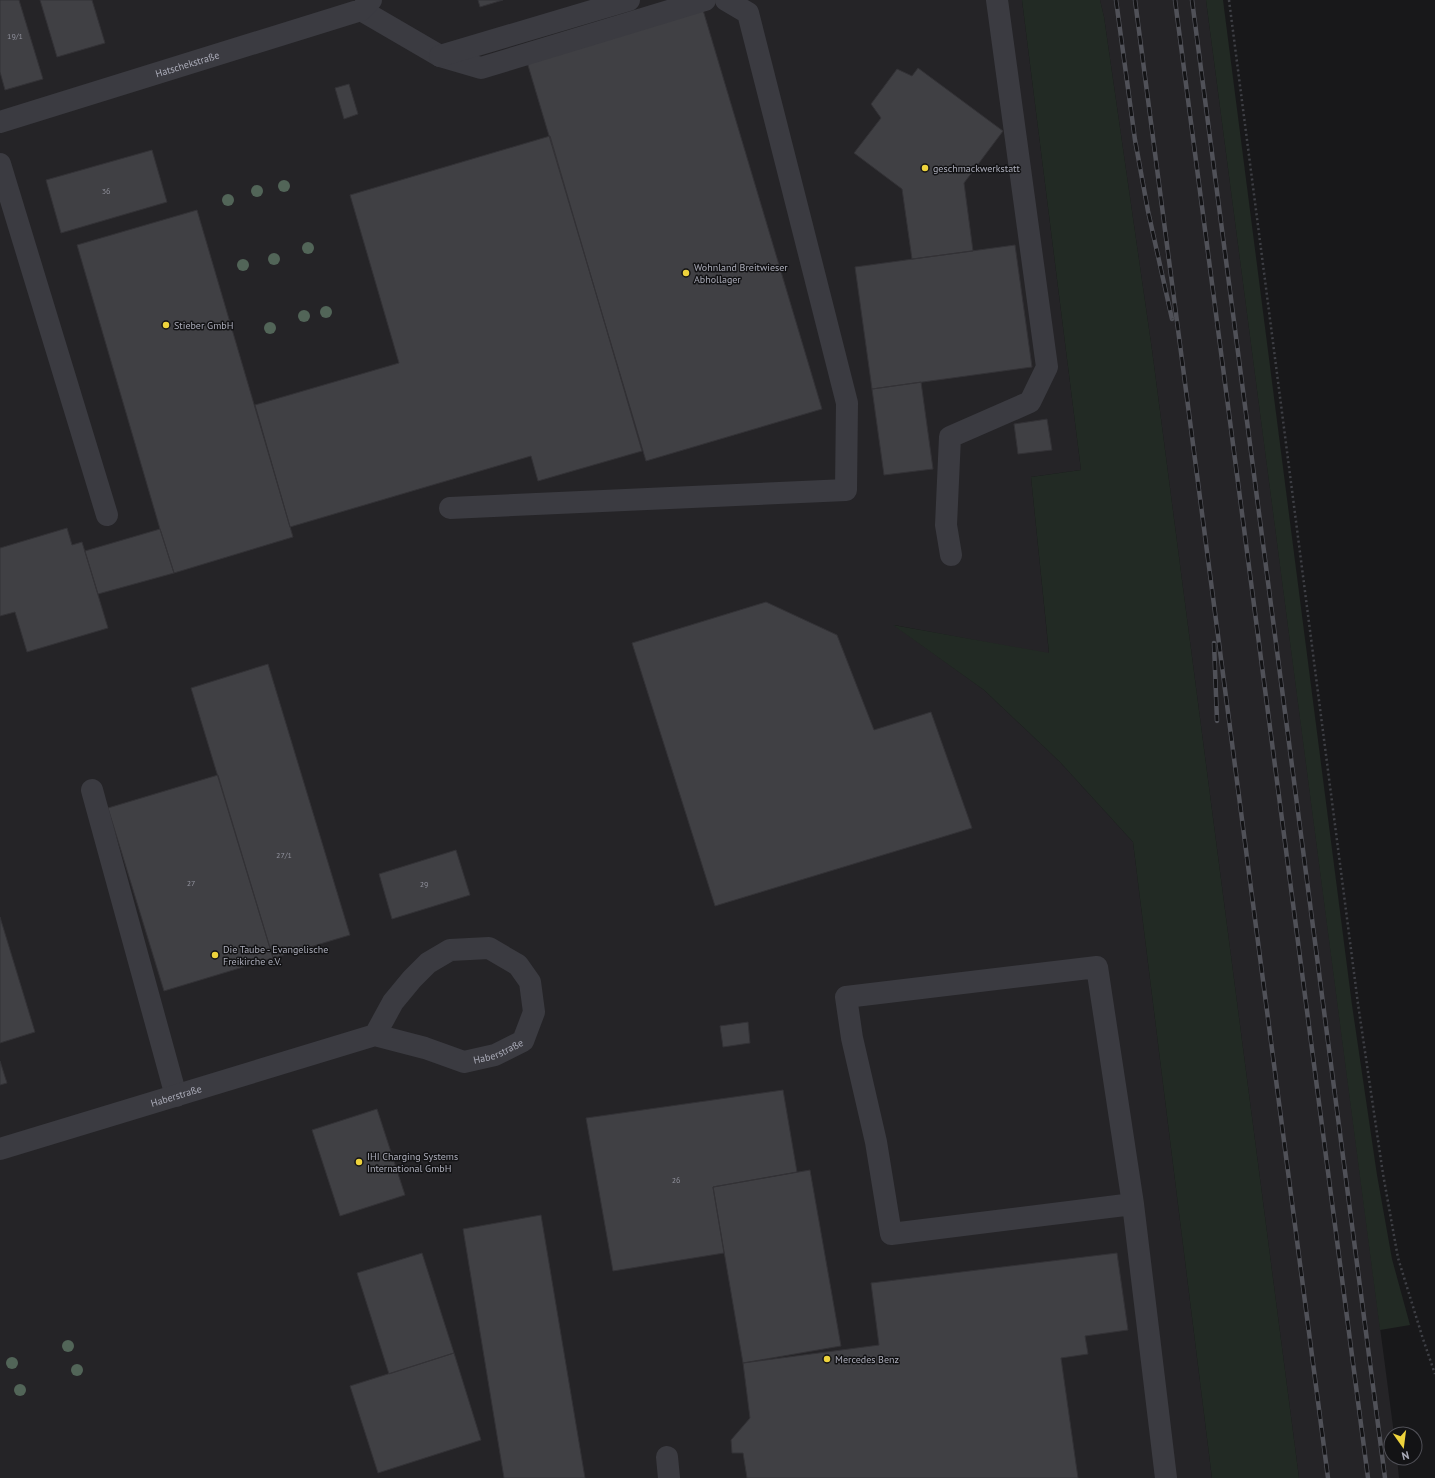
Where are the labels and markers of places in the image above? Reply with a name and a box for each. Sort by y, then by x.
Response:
place label: geschmackwerkstatt [933,162,1020,175]
marker: geschmackwerkstatt [920,163,930,173]
place label: Wohnland Breitwieser Abhollager [694,261,788,286]
marker: Wohnland Breitwieser Abhollager [681,268,691,278]
place label: Stieber GmbH [174,319,233,332]
marker: Stieber GmbH [161,320,171,330]
place label: Die Taube - Evangelische Freikirche e.V. [223,943,328,968]
marker: Die Taube - Evangelische Freikirche e.V. [210,950,220,960]
place label: IHI Charging Systems International GmbH [367,1150,458,1175]
marker: IHI Charging Systems International GmbH [354,1157,364,1167]
place label: Mercedes Benz [835,1353,899,1366]
marker: Mercedes Benz [822,1354,832,1364]

